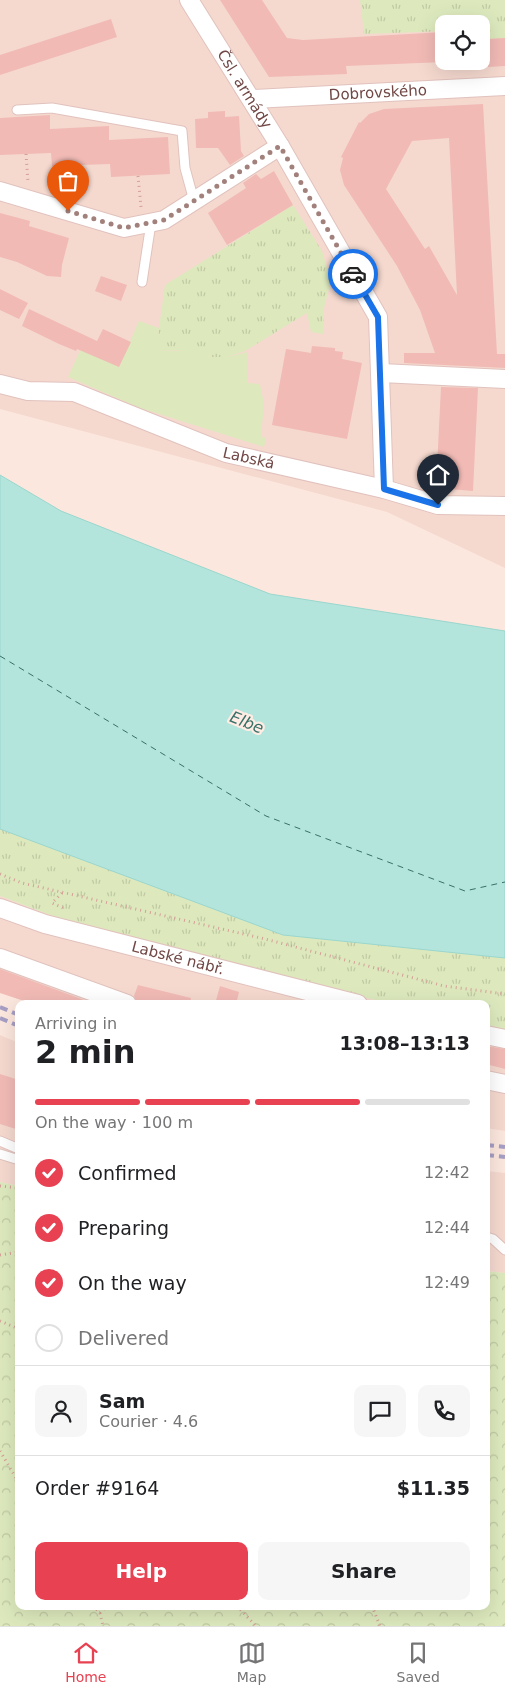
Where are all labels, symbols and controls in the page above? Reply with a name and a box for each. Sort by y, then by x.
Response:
map controls [435,15,490,70]
button: locate [435,15,490,70]
street label: Čsl. armády [213,46,276,132]
street label: Dobrovského [328,81,427,104]
pin [47,160,89,211]
icon: bag [54,167,82,195]
courier [328,249,378,299]
icon: car [339,260,367,288]
street label: Labská [221,444,276,473]
pin [417,454,459,505]
icon: home [424,461,452,489]
water label: Elbe [227,707,267,738]
street label: Labské nábř. [130,938,226,978]
text: Arriving in [35,1014,117,1033]
text: 13:08–13:13 [340,1032,470,1054]
text: 2 min [35,1033,136,1071]
text: On the way · 100 m [35,1113,193,1132]
icon: check [35,1159,63,1187]
text: Confirmed [78,1162,177,1184]
text: 12:42 [424,1163,470,1182]
icon: check [35,1214,63,1242]
text: Preparing [78,1217,169,1239]
text: 12:44 [424,1218,470,1237]
icon: check [35,1269,63,1297]
text: On the way [78,1272,187,1294]
text: 12:49 [424,1273,470,1292]
text: Delivered [78,1327,169,1349]
button: person [35,1385,87,1437]
button: chat [354,1385,406,1437]
button: phone [418,1385,470,1437]
text: Sam [99,1390,145,1412]
text: Courier · 4.6 [99,1412,198,1431]
text: Order #9164 [35,1477,159,1499]
text: $11.35 [397,1477,470,1499]
button: Help [35,1542,248,1600]
button: Share [258,1542,470,1600]
tab: Home [65,1639,106,1685]
tab: Map [237,1639,266,1685]
tab: Saved [397,1639,440,1685]

